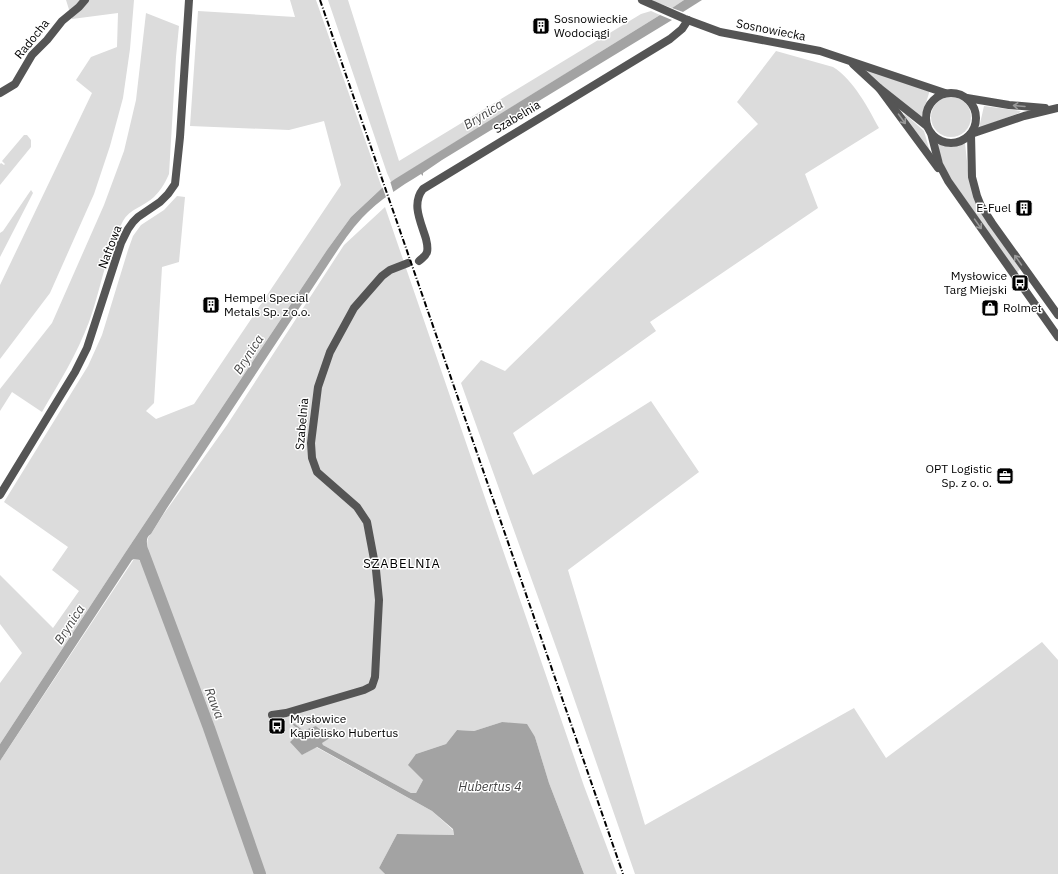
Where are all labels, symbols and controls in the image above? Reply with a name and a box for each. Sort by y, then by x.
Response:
place label: Sosnowieckie Wodociągi [554,11,628,40]
street label: Radocha [11,15,53,62]
street label: Sosnowiecka [735,15,808,44]
building icon: Sosnowieckie Wodociągi [531,16,551,36]
water label: Brynica [460,96,506,133]
street label: Szabelnia [491,96,543,136]
one-way arrow [1013,103,1026,110]
one-way arrow [898,114,906,125]
building icon: E-Fuel [1014,198,1034,218]
place label: E-Fuel [976,200,1011,215]
one-way arrow [974,219,982,230]
street label: Naftowa [94,223,125,271]
one-way arrow [1014,255,1022,266]
place label: Mysłowice Targ Miejski [944,268,1007,297]
bus stop icon: Mysłowice Targ Miejski [1010,273,1030,293]
place label: Hempel Special Metals Sp. z o.o. [224,290,310,319]
building icon: Hempel Special Metals Sp. z o.o. [201,295,221,315]
shop icon: Rolmet [980,298,1000,318]
place label: Rolmet [1003,300,1042,315]
water label: Brynica [229,331,268,377]
street label: Szabelnia [292,397,311,451]
place label: OPT Logistic Sp. z o. o. [926,461,992,490]
office icon: OPT Logistic Sp. z o. o. [995,466,1015,486]
district label: SZABELNIA [363,555,441,572]
water label: Brynica [50,601,89,647]
water label: Rawa [201,685,228,721]
place label: Mysłowice Kąpielisko Hubertus [290,711,398,740]
bus stop icon: Mysłowice Kąpielisko Hubertus [267,716,287,736]
water label: Hubertus 4 [458,778,522,795]

